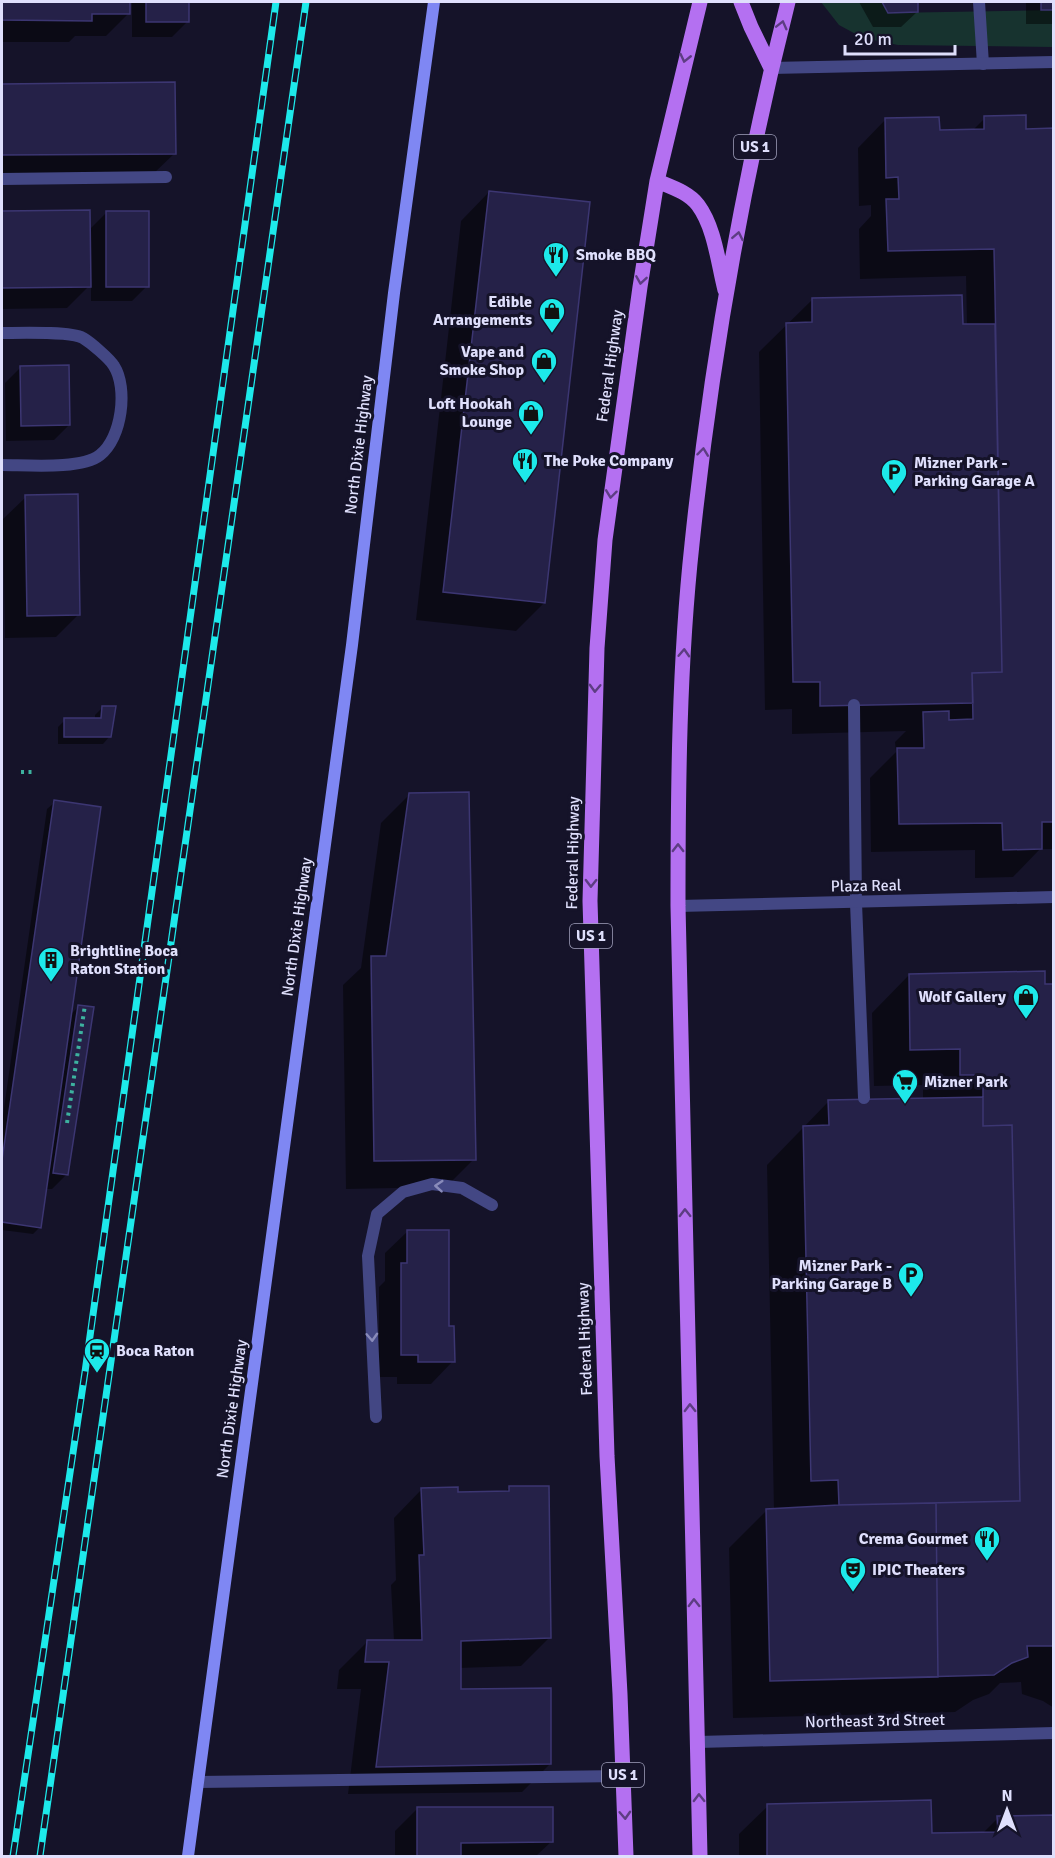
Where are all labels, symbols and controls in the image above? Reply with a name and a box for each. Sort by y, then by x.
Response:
scale bar [845,18,954,56]
one-way arrow [775,20,788,30]
text: 20 m [854,28,892,50]
one-way arrow [679,53,692,63]
road number: US 1 [734,135,776,159]
one-way arrow [730,231,743,241]
restaurant icon: Smoke BBQ [541,240,571,278]
place label: Smoke BBQ [576,245,656,265]
one-way arrow [635,276,647,285]
place label: Edible Arrangements [433,292,532,330]
shop icon: Edible Arrangements [537,296,567,334]
street label: Federal Highway [592,308,628,424]
place label: Vape and Smoke Shop [440,342,524,380]
shop icon: Vape and Smoke Shop [529,346,559,384]
street label: North Dixie Highway [341,374,378,516]
place label: Loft Hookah Lounge [428,394,512,432]
shop icon: Loft Hookah Lounge [516,398,546,436]
restaurant icon: The Poke Company [510,446,540,484]
one-way arrow [696,448,709,457]
place label: The Poke Company [544,451,674,471]
place label: Mizner Park - Parking Garage A [914,453,1036,491]
parking icon: Mizner Park - Parking Garage A [879,457,909,495]
one-way arrow [605,490,617,499]
one-way arrow [678,649,691,658]
one-way arrow [589,684,602,693]
street label: Federal Highway [562,796,584,910]
one-way arrow [672,843,684,852]
street label: North Dixie Highway [277,856,317,998]
street label: Plaza Real [830,875,902,897]
one-way arrow [584,879,597,888]
road number: US 1 [570,924,612,948]
place label: Brightline Boca Raton Station [70,941,178,979]
building icon: Brightline Boca Raton Station [36,945,66,983]
shop icon: Wolf Gallery [1011,982,1041,1020]
place label: Wolf Gallery [919,987,1006,1007]
supermarket icon: Mizner Park [890,1067,920,1105]
place label: Mizner Park [924,1072,1009,1092]
one-way arrow [434,1179,443,1192]
one-way arrow [679,1209,692,1218]
place label: Mizner Park - Parking Garage B [772,1256,892,1294]
parking icon: Mizner Park - Parking Garage B [896,1260,926,1298]
street label: Federal Highway [573,1282,597,1396]
one-way arrow [366,1333,379,1342]
station icon: Boca Raton [82,1336,112,1374]
street label: North Dixie Highway [212,1338,252,1480]
place label: Boca Raton [116,1341,195,1361]
one-way arrow [684,1404,696,1413]
restaurant icon: Crema Gourmet [972,1524,1002,1562]
place label: Crema Gourmet [859,1529,968,1549]
theatre icon: IPIC Theaters [838,1555,868,1593]
place label: IPIC Theaters [872,1560,965,1580]
one-way arrow [688,1599,701,1608]
street label: Northeast 3rd Street [805,1710,946,1732]
road number: US 1 [602,1763,644,1787]
north arrow [977,1780,1037,1840]
text: N [1001,1786,1013,1806]
one-way arrow [692,1794,705,1803]
one-way arrow [619,1811,632,1820]

